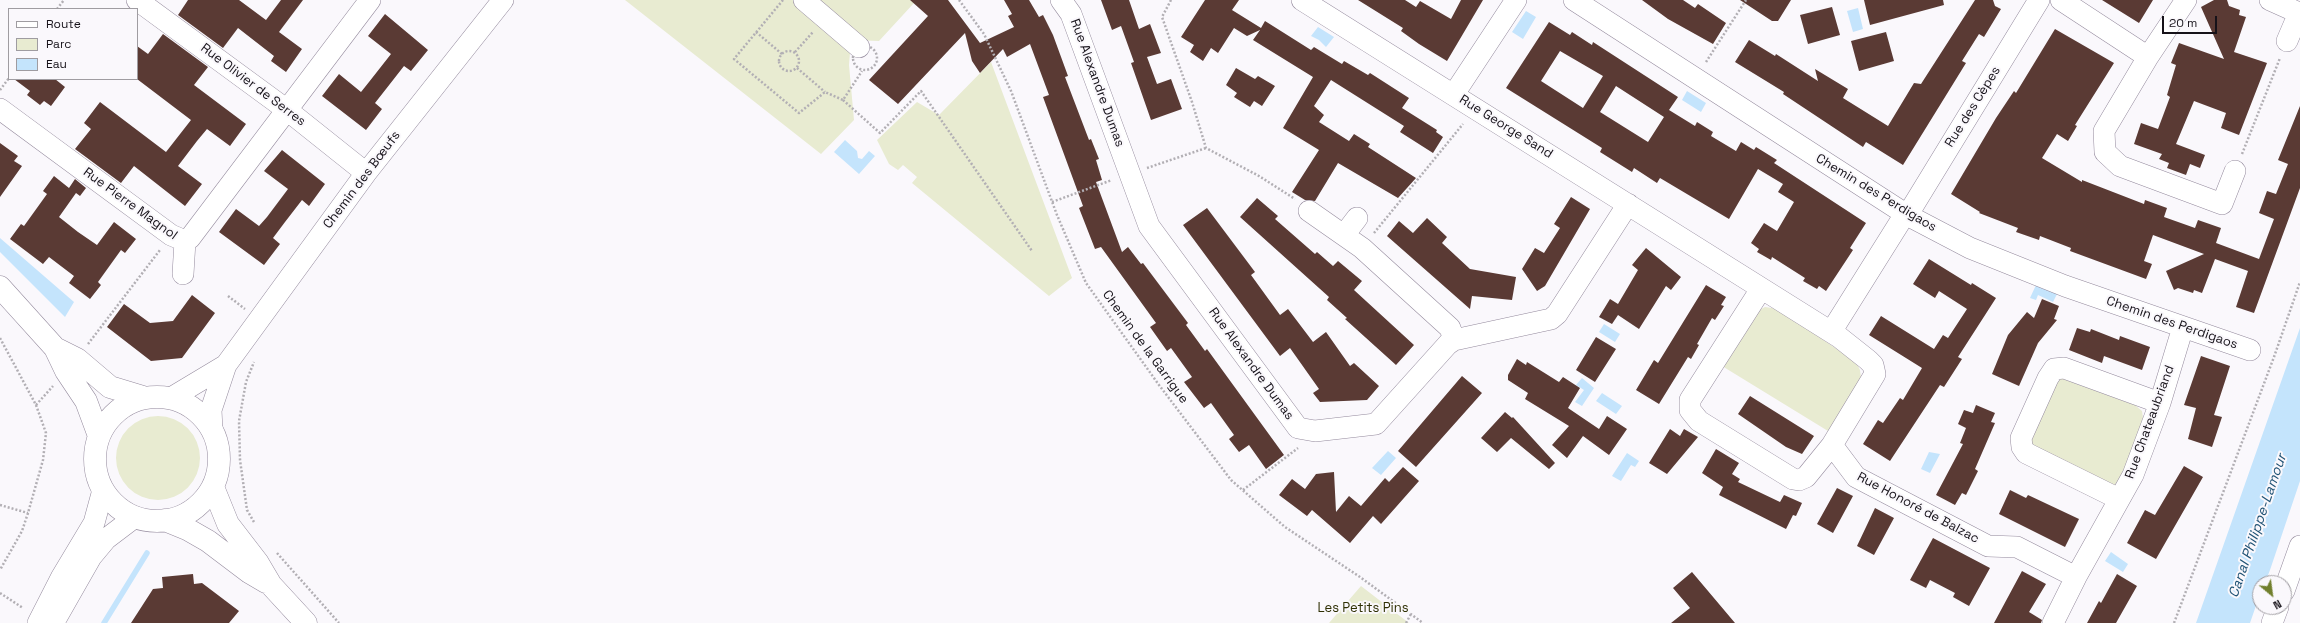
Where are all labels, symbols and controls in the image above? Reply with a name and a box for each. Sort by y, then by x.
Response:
legend [8,8,138,80]
scale bar [2164,8,2219,34]
text: 20 m [2169,15,2197,31]
text: Route [46,16,81,32]
street label: Rue Alexandre Dumas [1067,17,1127,149]
text: Parc [46,36,71,52]
street label: Rue Olivier de Serres [197,40,309,130]
text: Eau [46,56,67,72]
street label: Rue des Cèpes [1942,64,2004,150]
street label: Rue George Sand [1456,92,1556,162]
street label: Chemin des Bœufs [320,128,404,232]
street label: Chemin des Perdigaos [1813,151,1939,235]
street label: Rue Pierre Magnol [80,165,180,243]
street label: Chemin de la Garrigue [1099,287,1191,407]
street label: Chemin des Perdigaos [2104,293,2240,353]
street label: Rue Alexandre Dumas [1205,305,1297,423]
street label: Rue Chateaubriand [2122,363,2178,481]
water label: Canal Philippe-Lamour [2225,452,2291,600]
street label: Rue Honoré de Balzac [1854,469,1982,547]
north arrow [2252,575,2292,615]
text: N [2271,597,2284,613]
park label: Les Petits Pins [1317,600,1409,616]

